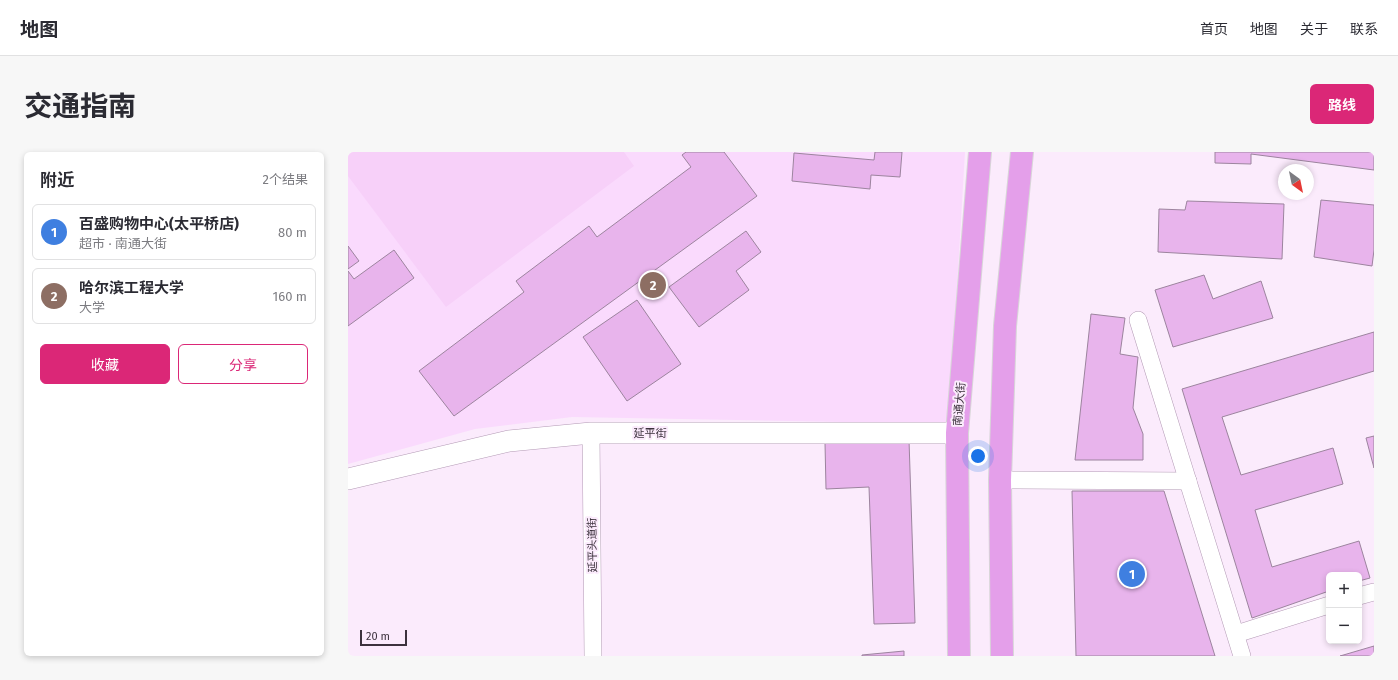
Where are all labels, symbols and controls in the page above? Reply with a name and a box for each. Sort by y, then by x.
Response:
text: 地图 [20,18,58,41]
text: 首页 [1200,21,1228,38]
text: 地图 [1250,21,1278,38]
text: 关于 [1300,21,1328,38]
text: 联系 [1350,21,1378,38]
button: 路线 [1310,84,1374,124]
text: 交通指南 [24,90,136,123]
north arrow [1278,164,1314,200]
text: 附近 [40,170,74,191]
text: 2个结果 [263,172,308,187]
text: 百盛购物中心(太平桥店) [79,215,239,233]
text: 1 [51,225,57,240]
text: 80 m [278,225,307,240]
text: 超市 · 南通大街 [79,236,167,251]
pin: 2 [640,270,666,300]
text: 哈尔滨工程大学 [79,279,184,297]
text: 2 [51,289,57,304]
text: 160 m [273,289,307,304]
text: 大学 [79,300,105,315]
button: 收藏 [40,344,170,384]
button: 分享 [178,344,308,384]
street label: 南通大街 [951,382,968,427]
street label: 延平街 [634,427,667,440]
your location [968,446,988,466]
street label: 延平头道街 [586,517,599,573]
pin: 1 [1119,559,1145,589]
map controls [1326,572,1362,644]
button: + [1326,572,1362,608]
button: − [1326,608,1362,644]
scale bar [360,628,407,647]
text: 20 m [366,630,390,643]

